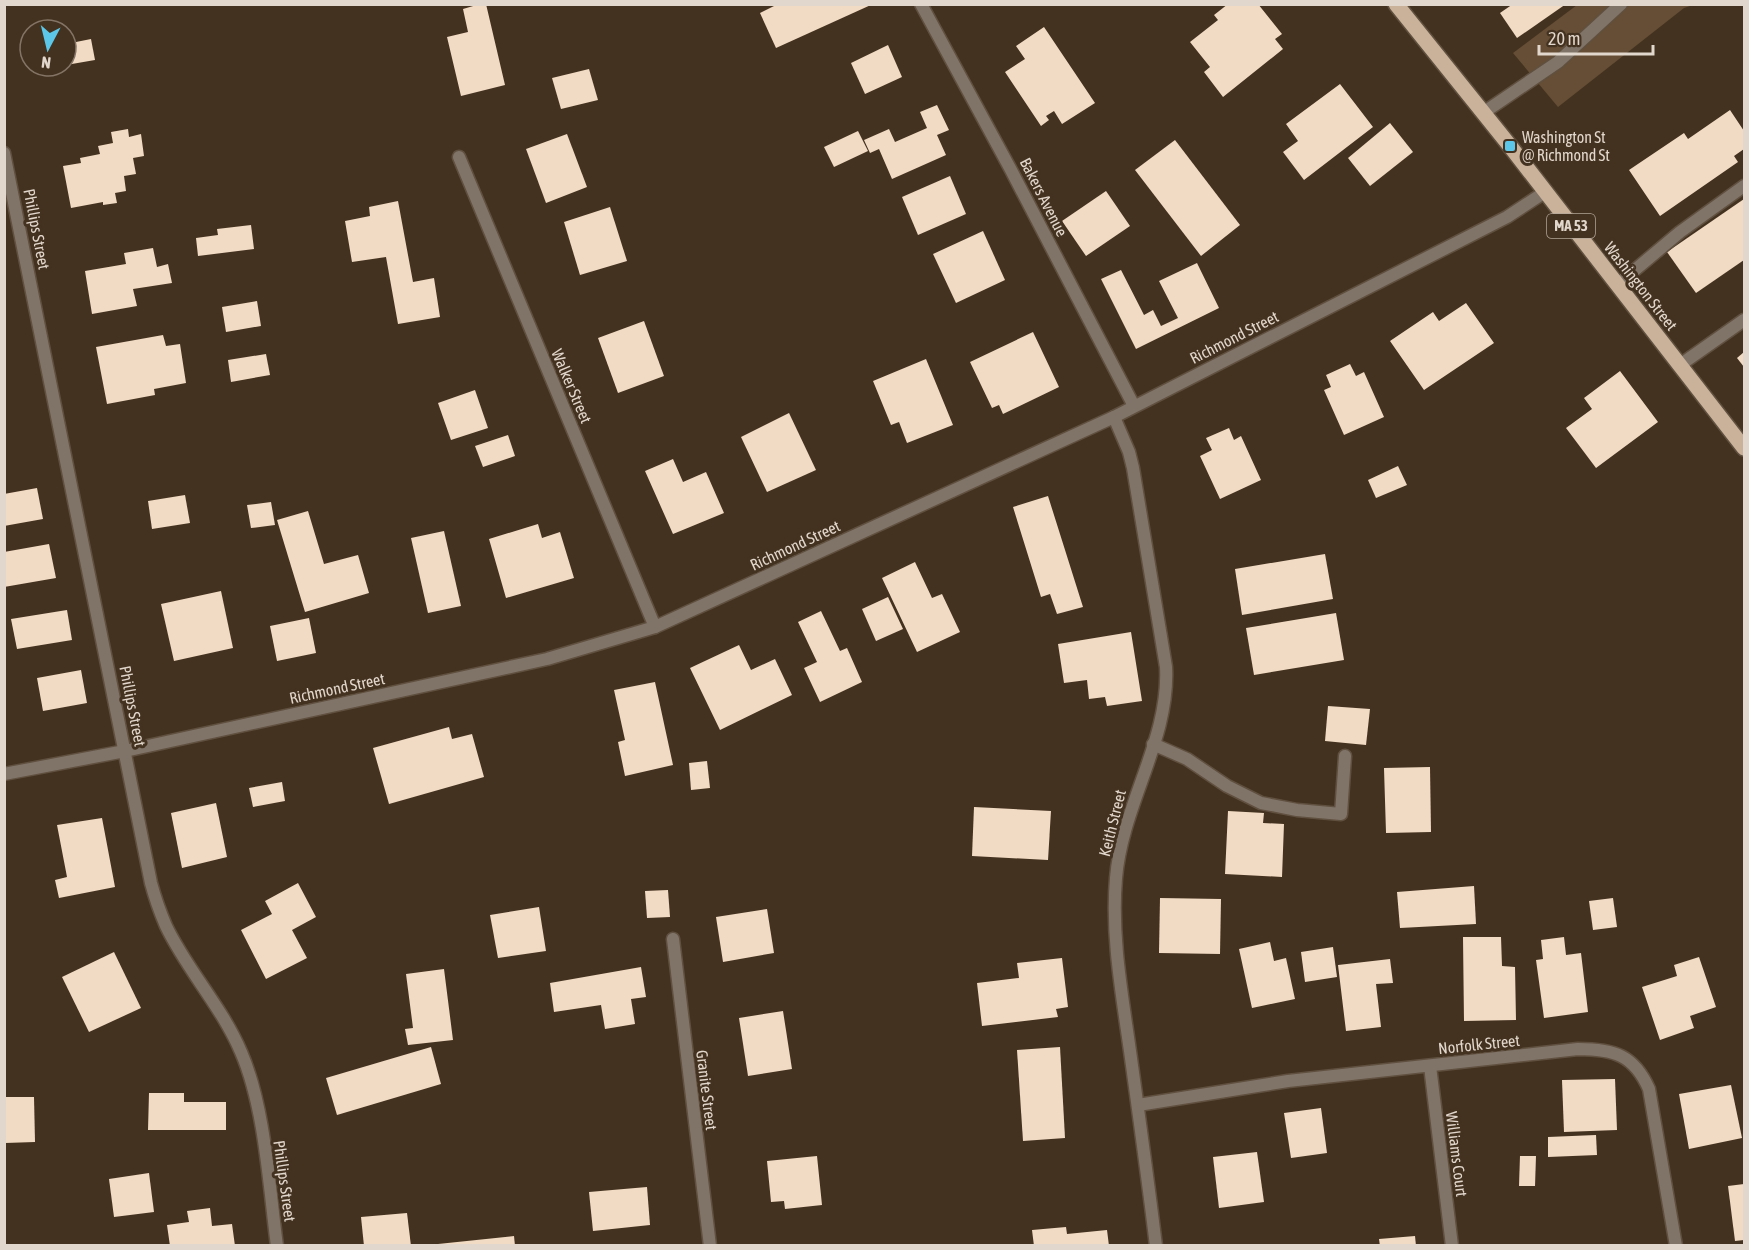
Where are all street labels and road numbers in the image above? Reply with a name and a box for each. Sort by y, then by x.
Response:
street label: Bakers Avenue [1016,155,1072,239]
street label: Phillips Street [19,187,54,272]
road number: MA 53 [1547,214,1595,238]
street label: Washington Street [1600,238,1681,335]
street label: Richmond Street [1187,307,1282,367]
street label: Walker Street [548,346,596,426]
street label: Richmond Street [747,516,843,574]
street label: Phillips Street [115,664,150,749]
street label: Richmond Street [288,669,387,707]
street label: Keith Street [1095,787,1129,858]
street label: Norfolk Street [1437,1031,1521,1057]
street label: Granite Street [693,1049,721,1132]
street label: Williams Court [1443,1110,1471,1198]
street label: Phillips Street [269,1139,300,1223]

